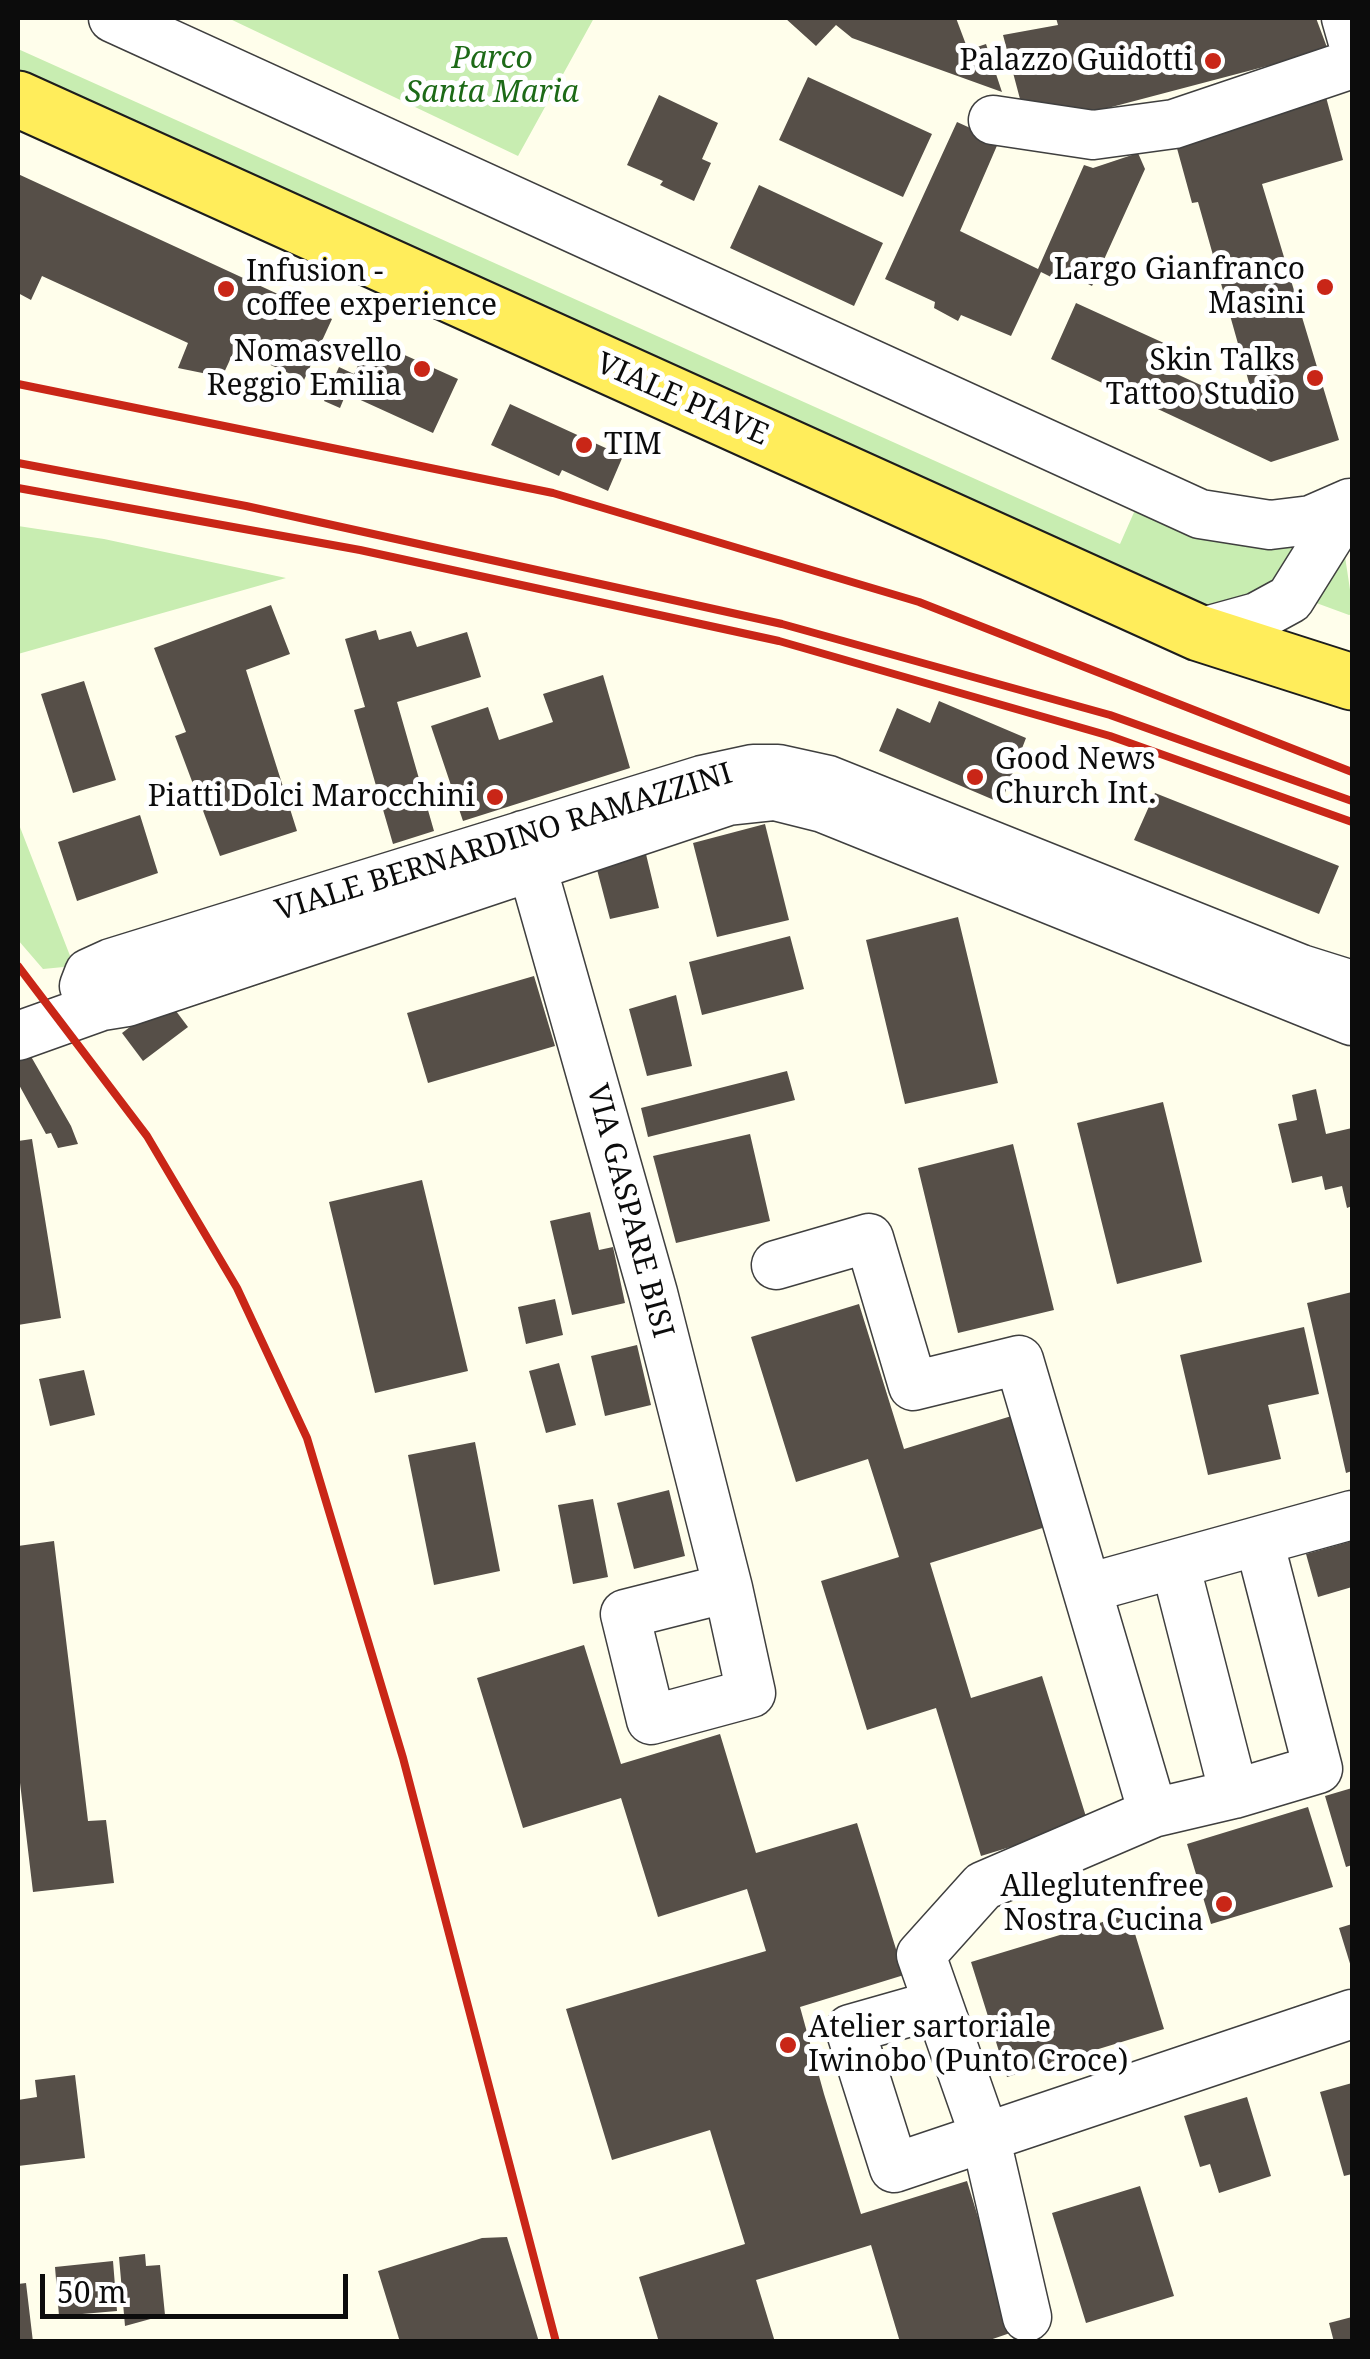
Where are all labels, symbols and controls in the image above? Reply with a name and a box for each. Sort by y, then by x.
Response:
park label: Parco Santa Maria [405,41,579,112]
place label: Palazzo Guidotti [960,43,1193,79]
marker: Palazzo Guidotti [1202,50,1224,72]
place label: Largo Gianfranco Masini [1054,252,1305,322]
place label: Infusion - coffee experience [246,254,497,324]
marker: Largo Gianfranco Masini [1314,276,1336,298]
marker: Infusion - coffee experience [215,278,237,300]
place label: Nomasvello Reggio Emilia [207,334,402,404]
place label: Skin Talks Tattoo Studio [1106,343,1295,414]
street label: VIALE PIAVE [590,346,774,454]
marker: Nomasvello Reggio Emilia [411,358,433,380]
marker: Skin Talks Tattoo Studio [1304,367,1326,389]
place label: TIM [604,427,662,463]
marker: TIM [573,434,595,456]
place label: Good News Church Int. [995,742,1156,812]
street label: VIALE BERNARDINO RAMAZZINI [271,756,737,930]
marker: Good News Church Int. [964,766,986,788]
place label: Piatti Dolci Marocchini [148,779,475,815]
marker: Piatti Dolci Marocchini [484,786,506,808]
street label: VIA GASPARE BISI [578,1080,680,1342]
place label: Alleglutenfree Nostra Cucina [1000,1869,1204,1940]
marker: Alleglutenfree Nostra Cucina [1213,1893,1235,1915]
place label: Atelier sartoriale Iwinobo (Punto Croce) [808,2010,1128,2080]
marker: Atelier sartoriale Iwinobo (Punto Croce) [777,2034,799,2056]
scale bar [45,2254,352,2316]
text: 50 m [57,2271,127,2312]

